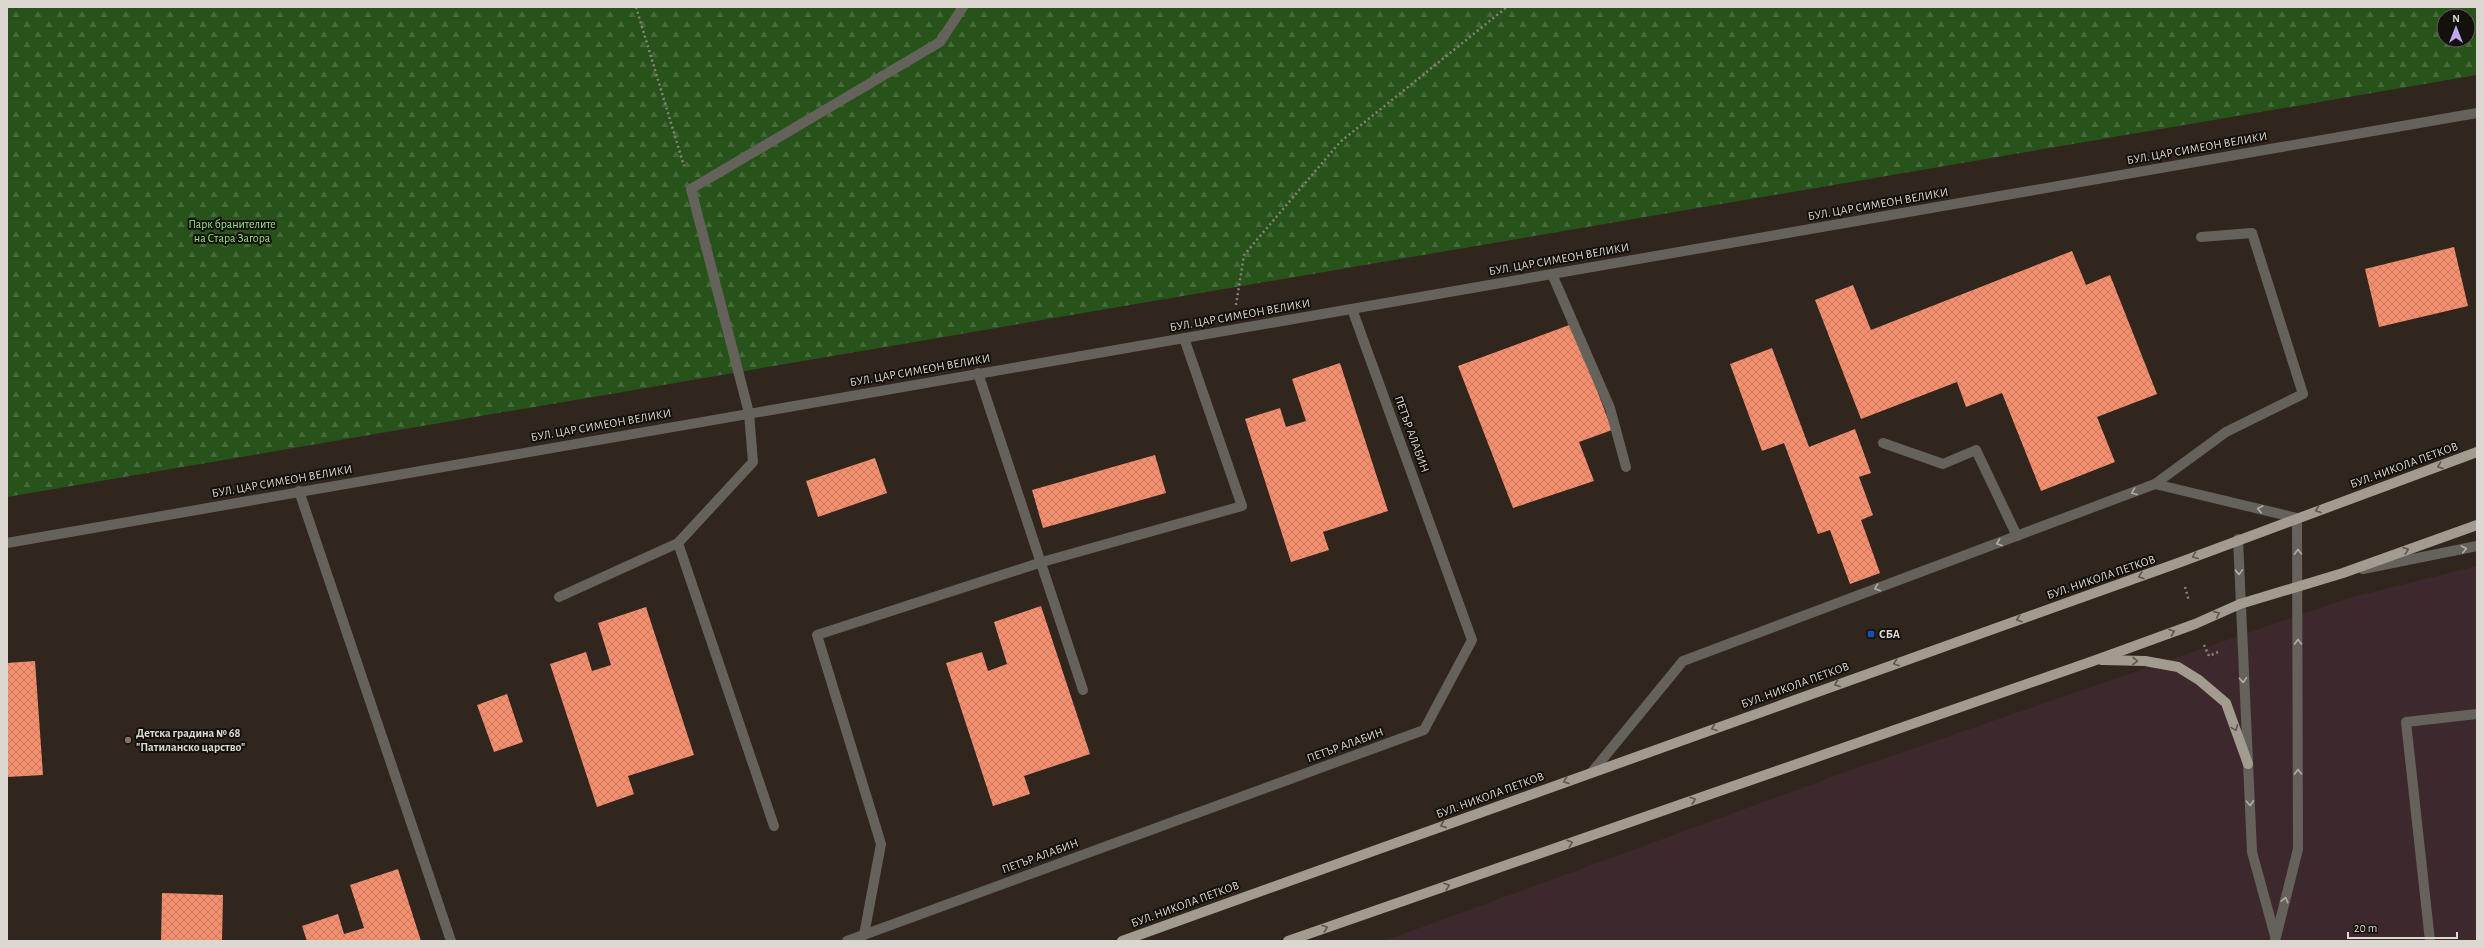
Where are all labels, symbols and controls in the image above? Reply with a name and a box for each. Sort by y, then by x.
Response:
north arrow [2436,8,2476,48]
text: N [2452,13,2460,24]
street label: БУЛ. ЦАР СИМЕОН ВЕЛИКИ [2126,130,2268,166]
street label: БУЛ. ЦАР СИМЕОН ВЕЛИКИ [1807,186,1949,222]
park label: Парк бранителите на Стара Загора [188,218,276,244]
street label: БУЛ. ЦАР СИМЕОН ВЕЛИКИ [1488,241,1630,277]
street label: БУЛ. ЦАР СИМЕОН ВЕЛИКИ [1169,297,1311,333]
street label: БУЛ. ЦАР СИМЕОН ВЕЛИКИ [849,352,991,388]
street label: ПЕТЪР АЛАБИН [1393,394,1431,474]
street label: БУЛ. ЦАР СИМЕОН ВЕЛИКИ [530,407,672,443]
street label: БУЛ. НИКОЛА ПЕТКОВ [2348,440,2460,490]
one-way arrow [2437,461,2444,469]
street label: БУЛ. ЦАР СИМЕОН ВЕЛИКИ [211,463,353,499]
one-way arrow [2130,488,2137,496]
one-way arrow [2256,505,2263,513]
one-way arrow [2315,506,2322,514]
one-way arrow [1996,538,2003,546]
one-way arrow [2460,545,2467,553]
one-way arrow [2402,547,2409,555]
one-way arrow [2294,549,2302,555]
one-way arrow [2191,552,2198,560]
street label: БУЛ. НИКОЛА ПЕТКОВ [2045,553,2157,601]
one-way arrow [2235,569,2243,575]
one-way arrow [2138,571,2145,580]
one-way arrow [1874,584,1881,592]
one-way arrow [2213,611,2221,619]
one-way arrow [2016,615,2023,623]
place label: СБА [1879,628,1901,640]
marker: СБА [1866,629,1876,639]
one-way arrow [2169,629,2176,637]
one-way arrow [2294,639,2302,645]
one-way arrow [2132,657,2138,665]
one-way arrow [1893,658,1900,666]
street label: БУЛ. НИКОЛА ПЕТКОВ [1739,660,1851,710]
one-way arrow [2239,677,2247,683]
one-way arrow [1833,679,1840,688]
one-way arrow [1711,723,1718,732]
one-way arrow [2230,725,2238,732]
street label: ПЕТЪР АЛАБИН [1305,726,1385,764]
place label: Детска градина № 68 "Патиланско царство" [136,727,245,753]
marker: Детска градина № 68 "Патиланско царство" [123,735,133,745]
one-way arrow [2294,769,2302,775]
street label: БУЛ. НИКОЛА ПЕТКОВ [1434,770,1546,820]
one-way arrow [1562,777,1569,785]
one-way arrow [1689,796,1696,805]
one-way arrow [2245,800,2254,806]
one-way arrow [1440,821,1447,829]
street label: ПЕТЪР АЛАБИН [1000,837,1080,875]
one-way arrow [1567,839,1574,848]
street label: БУЛ. НИКОЛА ПЕТКОВ [1129,879,1241,929]
one-way arrow [1444,882,1451,890]
one-way arrow [2280,897,2289,904]
scale bar [2348,914,2457,940]
text: 20 m [2354,922,2377,934]
one-way arrow [1321,924,1328,933]

